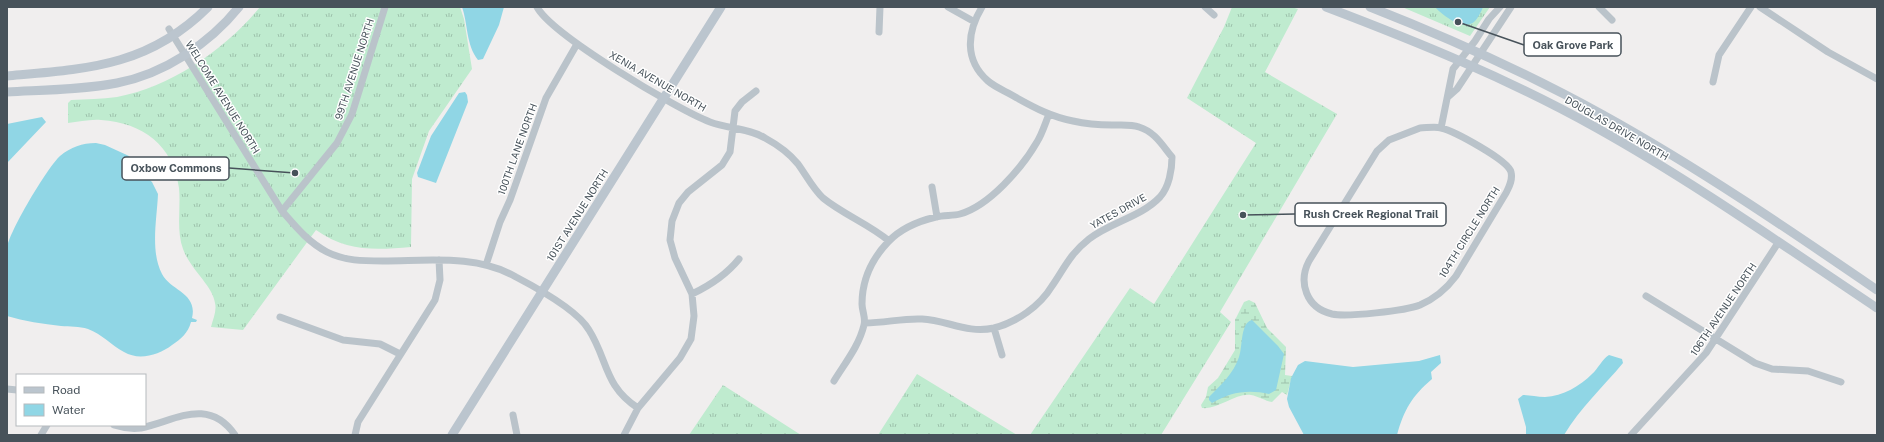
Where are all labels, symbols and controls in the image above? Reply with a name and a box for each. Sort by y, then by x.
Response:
street label: 99TH AVENUE NORTH [332,17,376,121]
callout: Oak Grove Park [1524,33,1621,56]
street label: WELCOME AVENUE NORTH [183,39,263,155]
text: Oak Grove Park [1533,39,1614,51]
street label: XENIA AVENUE NORTH [607,48,709,114]
street label: DOUGLAS DRIVE NORTH [1563,93,1671,163]
street label: 100TH LANE NORTH [495,102,539,196]
callout: Oxbow Commons [122,157,229,180]
text: Oxbow Commons [131,162,222,174]
street label: 101ST AVENUE NORTH [544,167,610,263]
street label: 104TH CIRCLE NORTH [1436,184,1502,280]
street label: YATES DRIVE [1088,191,1148,231]
callout: Rush Creek Regional Trail [1295,203,1446,226]
text: Rush Creek Regional Trail [1303,208,1439,220]
street label: 106TH AVENUE NORTH [1687,260,1759,358]
legend [16,374,146,426]
text: Road [52,383,80,397]
text: Water [52,403,86,417]

